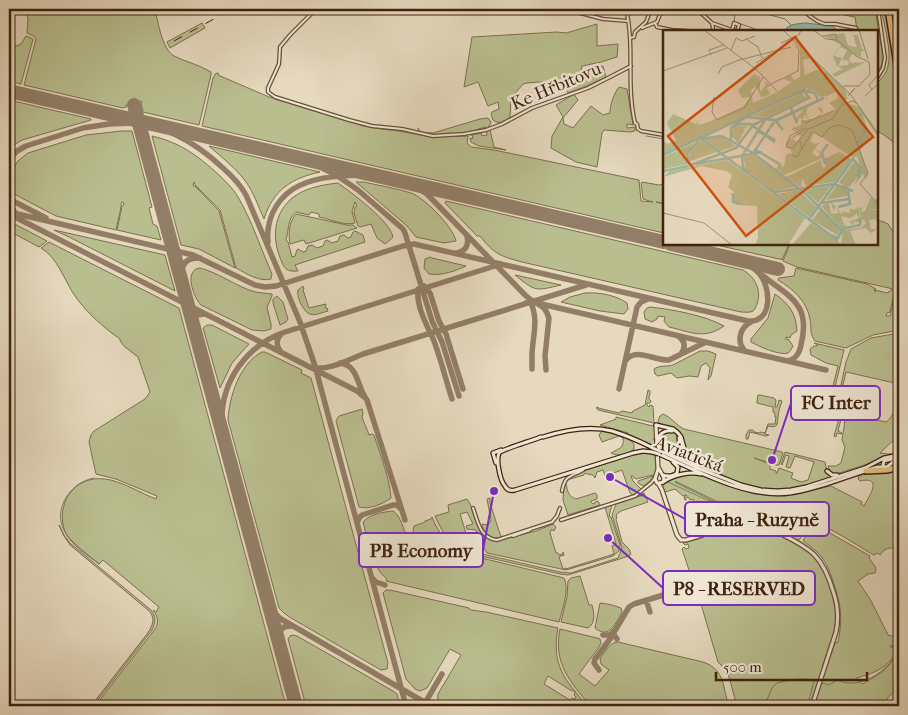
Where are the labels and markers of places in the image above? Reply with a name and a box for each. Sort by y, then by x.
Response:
callout: FC Inter [791,386,880,420]
callout: Praha - Ruzyně [685,502,829,536]
callout: PB Economy [359,533,483,567]
callout: P8 - RESERVED [663,571,815,605]

